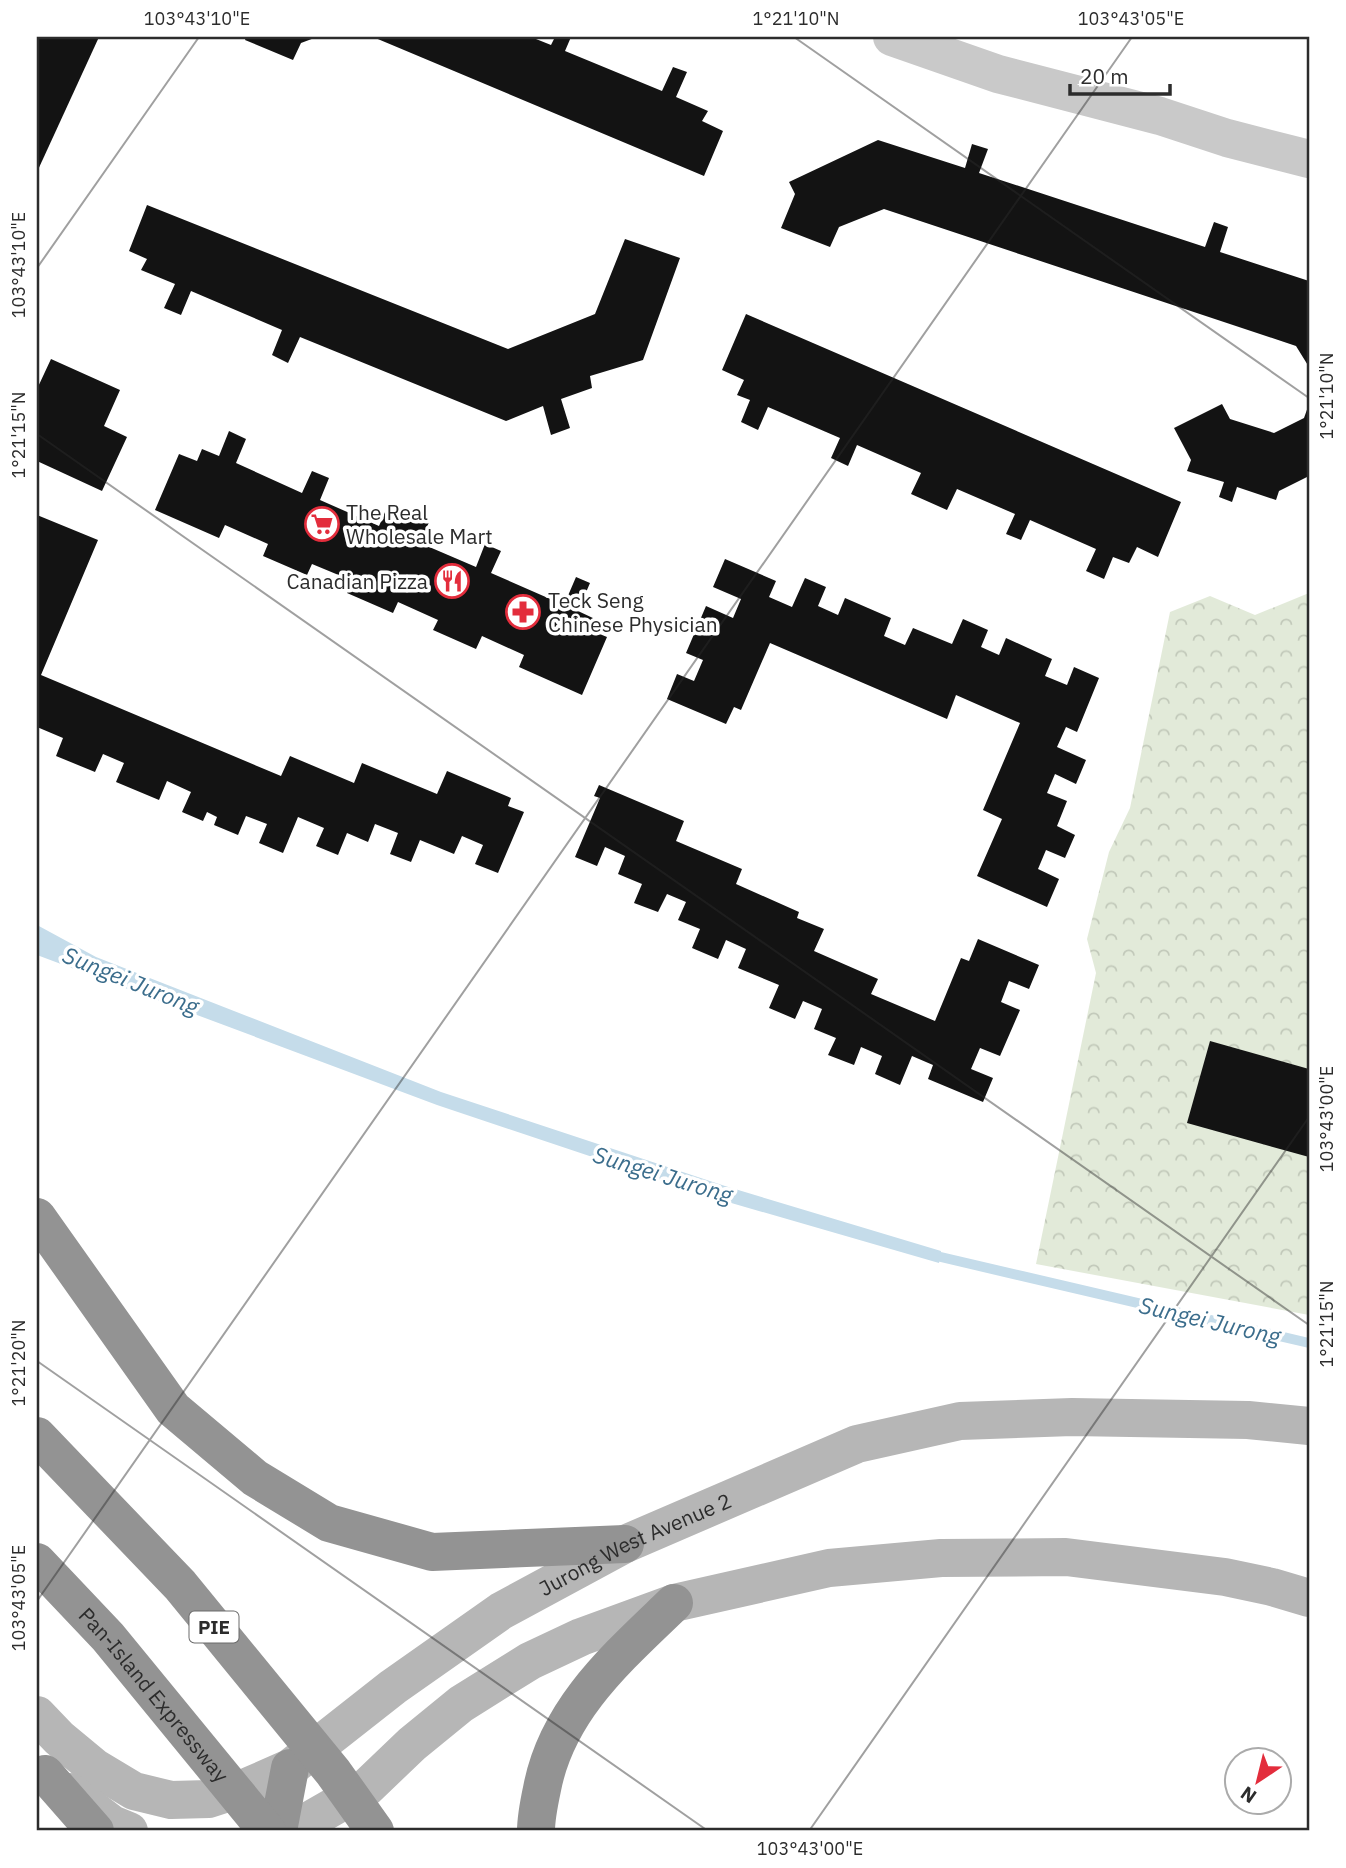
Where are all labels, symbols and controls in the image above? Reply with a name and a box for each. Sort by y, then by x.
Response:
text: 103°43'10"E [144,7,250,30]
text: 1°21'10"N [752,7,840,30]
text: 103°43'05"E [1078,7,1184,30]
scale bar [1070,52,1169,96]
text: 20 m [1080,62,1129,90]
text: 103°43'10"E [7,212,30,318]
text: 1°21'10"N [1315,352,1338,440]
text: 1°21'15"N [7,391,30,479]
place label: The Real Wholesale Mart [346,498,493,550]
supermarket icon: The Real Wholesale Mart [303,505,341,543]
restaurant icon: Canadian Pizza [433,562,471,600]
place label: Canadian Pizza [286,567,428,595]
place label: Teck Seng Chinese Physician [548,586,718,638]
pharmacy icon: Teck Seng Chinese Physician [504,593,542,631]
water label: Sungei Jurong [59,939,205,1021]
text: 103°43'00"E [1315,1066,1338,1172]
water label: Sungei Jurong [590,1139,738,1210]
text: 1°21'15"N [1315,1280,1338,1368]
water label: Sungei Jurong [1136,1289,1285,1351]
text: 1°21'20"N [7,1319,30,1407]
street label: Jurong West Avenue 2 [534,1486,735,1602]
text: 103°43'05"E [7,1545,30,1651]
street label: Pan-Island Expressway [73,1601,236,1788]
road number: PIE [190,1611,238,1642]
north arrow [1224,1745,1294,1815]
text: N [1236,1781,1261,1809]
text: 103°43'00"E [757,1837,863,1860]

